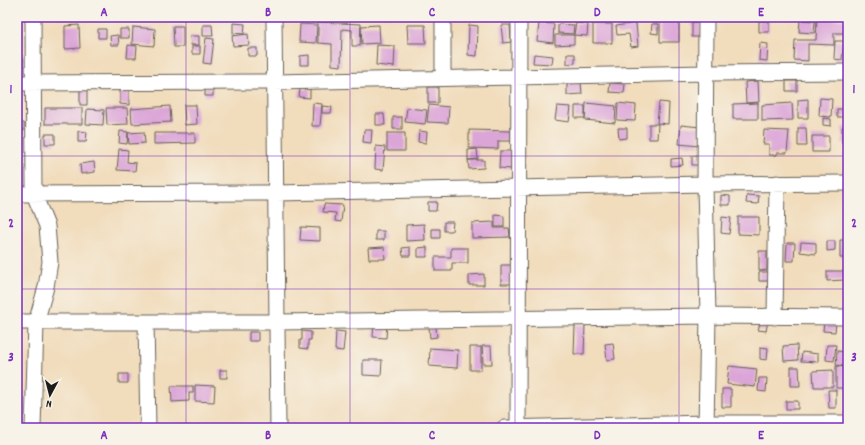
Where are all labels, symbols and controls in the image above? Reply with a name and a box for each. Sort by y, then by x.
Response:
text: A [100,4,108,23]
text: B [265,4,271,23]
text: C [429,4,436,23]
text: D [594,4,601,23]
text: E [758,4,765,23]
text: 1 [10,81,13,100]
text: 1 [853,81,856,100]
text: 2 [8,215,14,234]
text: 2 [851,215,857,234]
text: 3 [8,349,14,368]
text: 3 [851,349,857,368]
north arrow [30,375,70,415]
text: N [45,395,53,411]
text: A [100,427,108,445]
text: B [265,427,271,445]
text: C [429,427,436,445]
text: D [594,427,601,445]
text: E [758,427,765,445]

